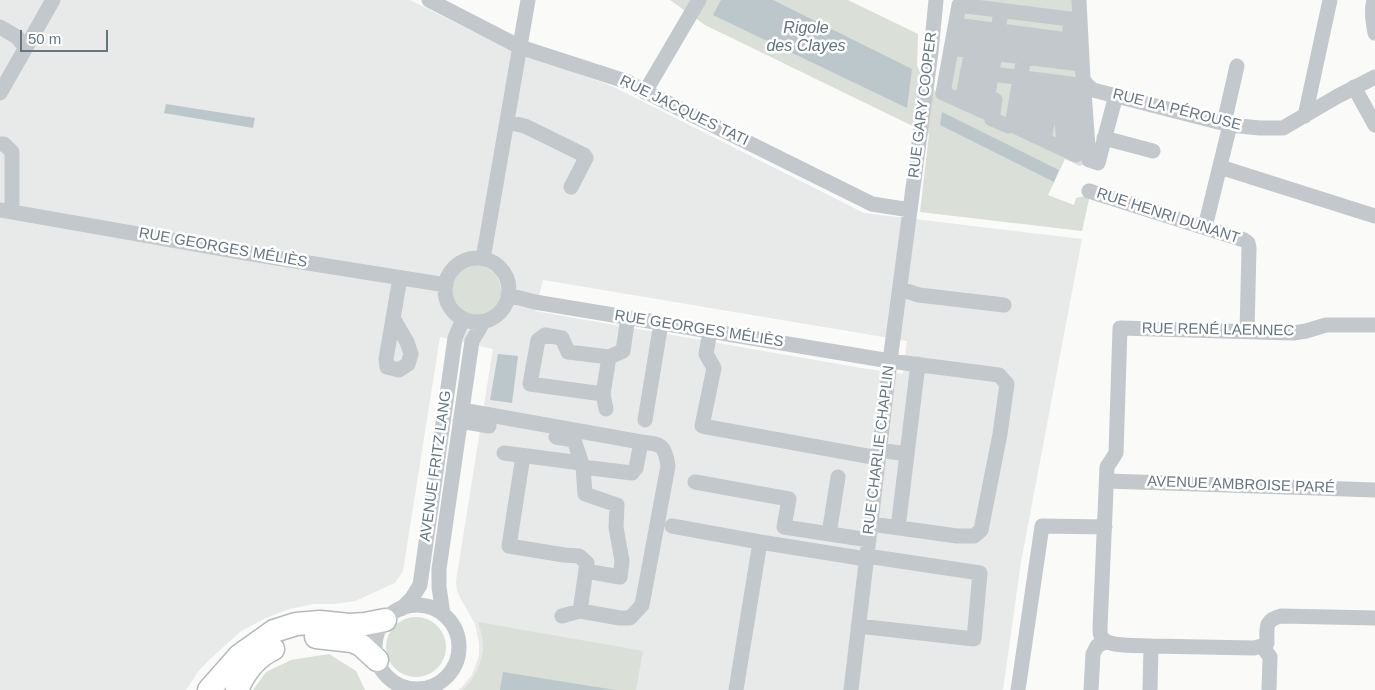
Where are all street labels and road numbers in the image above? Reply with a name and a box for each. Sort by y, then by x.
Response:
street label: RUE GARY COOPER [905,31,941,179]
street label: RUE JACQUES TATI [617,72,751,150]
street label: RUE LA PÉROUSE [1111,85,1243,135]
street label: RUE HENRI DUNANT [1094,184,1242,248]
street label: RUE GEORGES MÉLIÈS [137,224,309,272]
street label: RUE GEORGES MÉLIÈS [613,307,785,351]
street label: RUE RENÉ LAENNEC [1142,320,1294,340]
street label: RUE CHARLIE CHAPLIN [860,365,898,535]
street label: AVENUE FRITZ LANG [416,389,456,543]
street label: AVENUE AMBROISE PARÉ [1147,473,1335,497]

